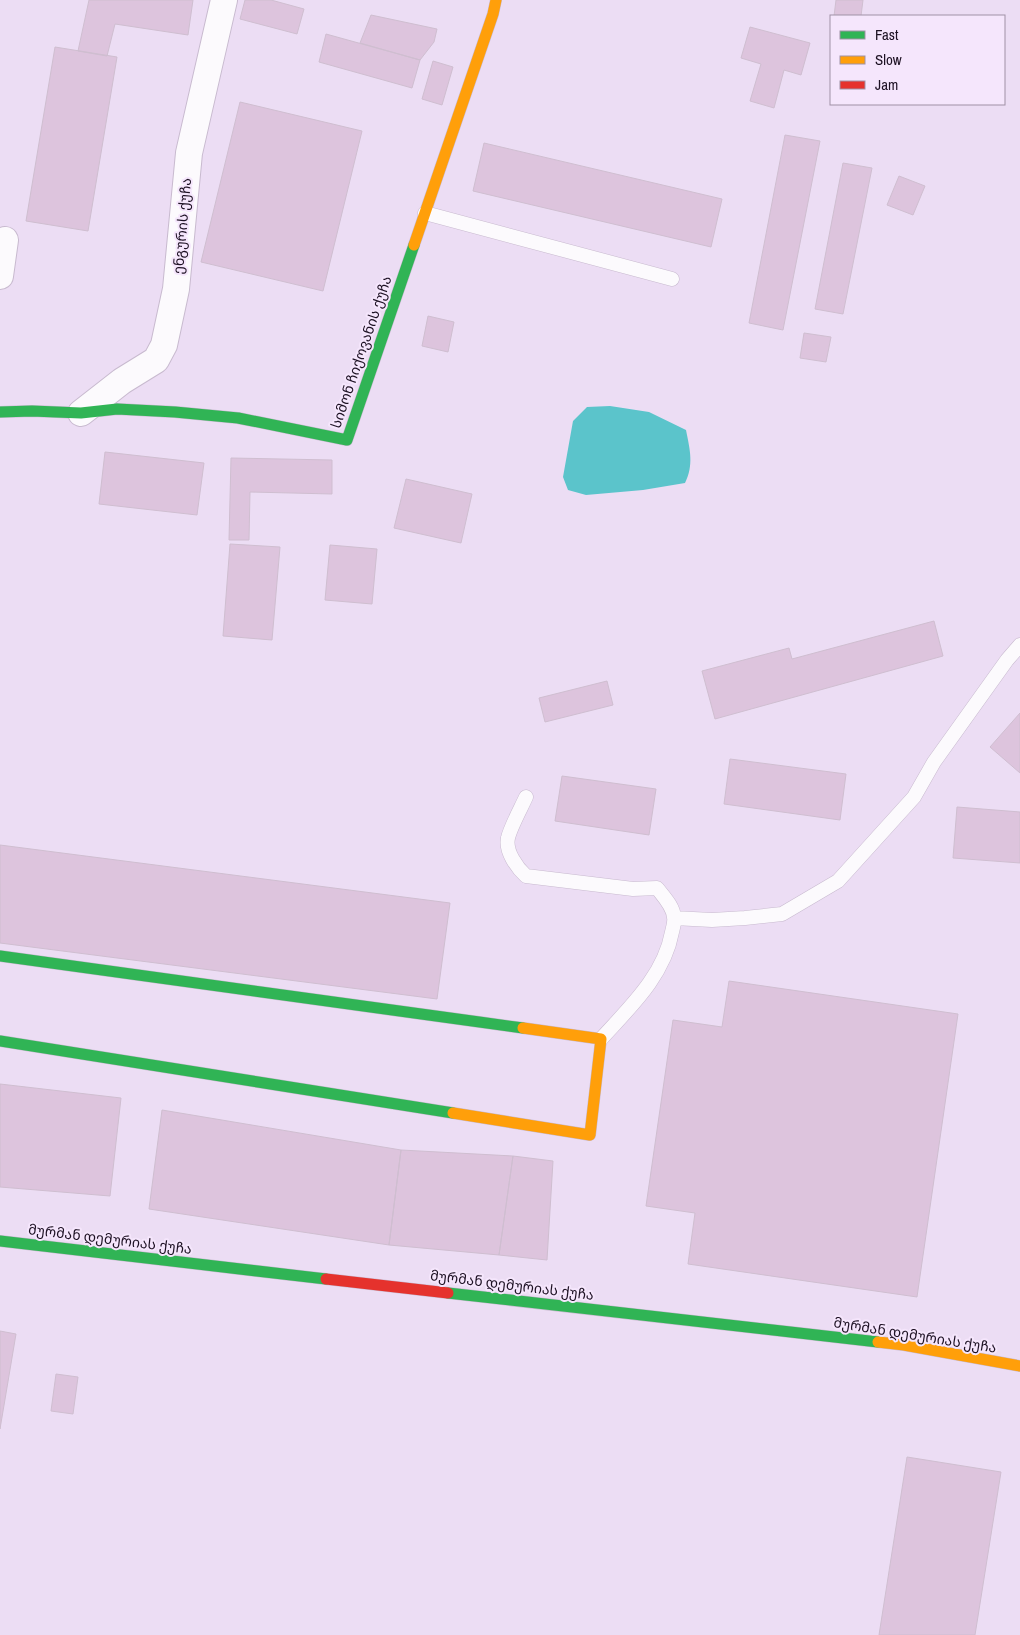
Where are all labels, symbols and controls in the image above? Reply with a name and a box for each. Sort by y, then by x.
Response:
legend [830,15,1005,105]
text: Fast [875,24,899,45]
text: Slow [875,49,902,70]
text: Jam [875,74,898,95]
street label: ენგურის ქუჩა [169,177,195,275]
street label: სიმონ ჩიქოვანის ქუჩა [326,273,396,431]
street label: მურმან დემურიას ქუჩა [27,1220,193,1258]
street label: მურმან დემურიას ქუჩა [429,1266,595,1304]
street label: მურმან დემურიას ქუჩა [832,1313,998,1357]

